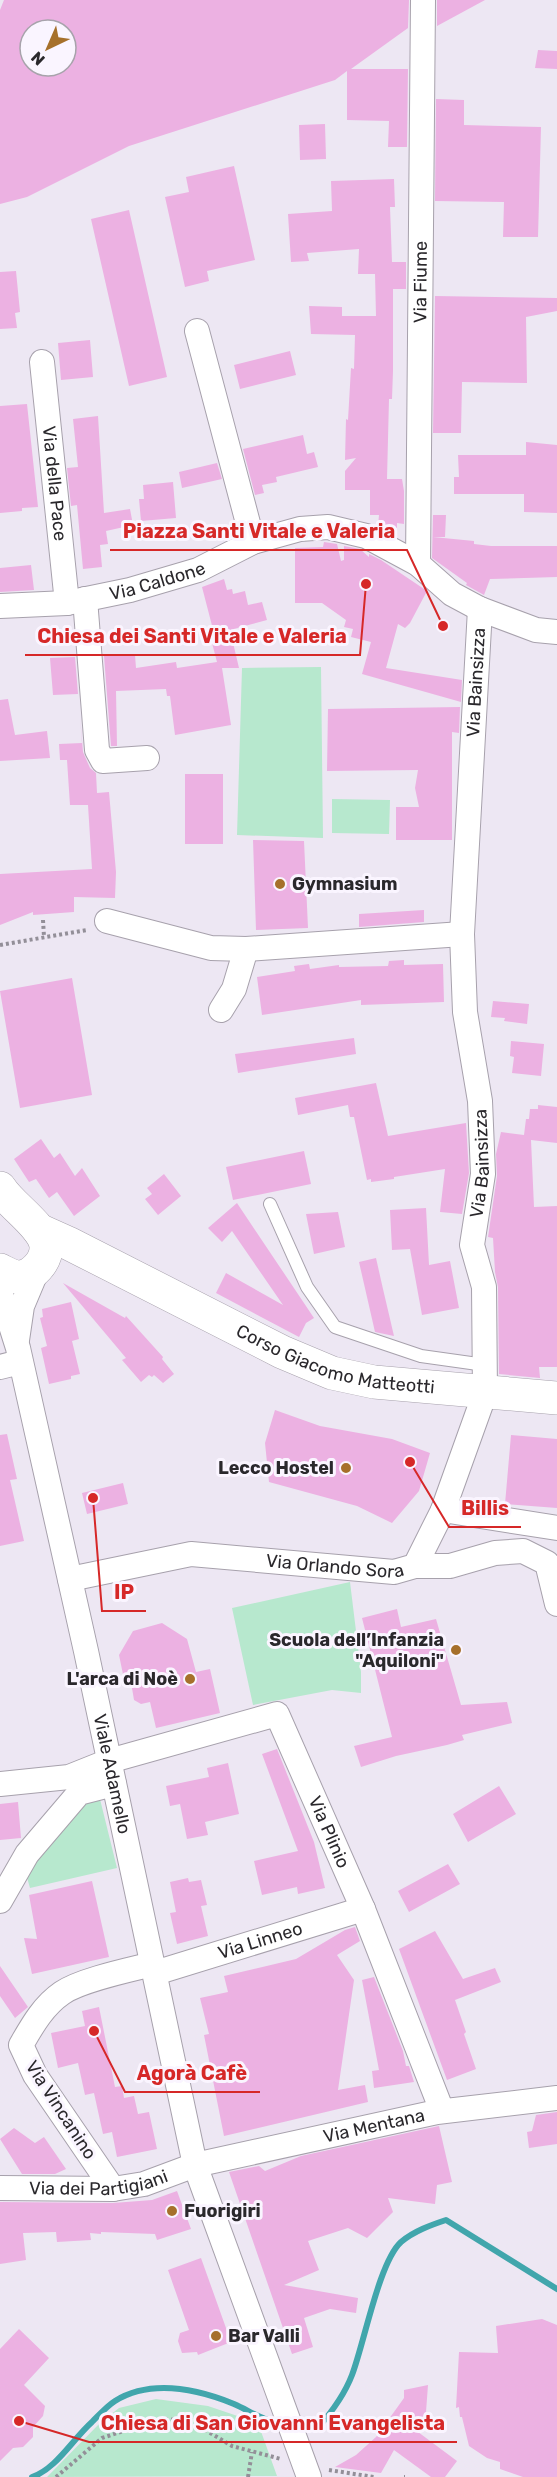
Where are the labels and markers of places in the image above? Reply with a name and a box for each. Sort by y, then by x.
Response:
callout: Piazza Santi Vitale e Valeria [110,512,407,550]
callout: Chiesa dei Santi Vitale e Valeria [25,617,360,655]
place label: Gymnasium [292,873,398,895]
marker: Gymnasium [273,877,287,891]
place label: Lecco Hostel [218,1457,334,1479]
marker: Lecco Hostel [339,1461,353,1475]
callout: Billis [449,1489,521,1527]
callout: IP [102,1573,146,1611]
place label: Scuola dell’Infanzia "Aquiloni" [269,1629,444,1672]
marker: Scuola dell’Infanzia "Aquiloni" [449,1643,463,1657]
place label: L'arca di Noè [67,1668,178,1690]
marker: L'arca di Noè [183,1672,197,1686]
callout: Agorà Cafè [125,2054,260,2092]
place label: Fuorigiri [184,2200,261,2222]
marker: Fuorigiri [165,2204,179,2218]
place label: Bar Valli [228,2325,300,2347]
marker: Bar Valli [209,2329,223,2343]
callout: Chiesa di San Giovanni Evangelista [89,2404,457,2442]

